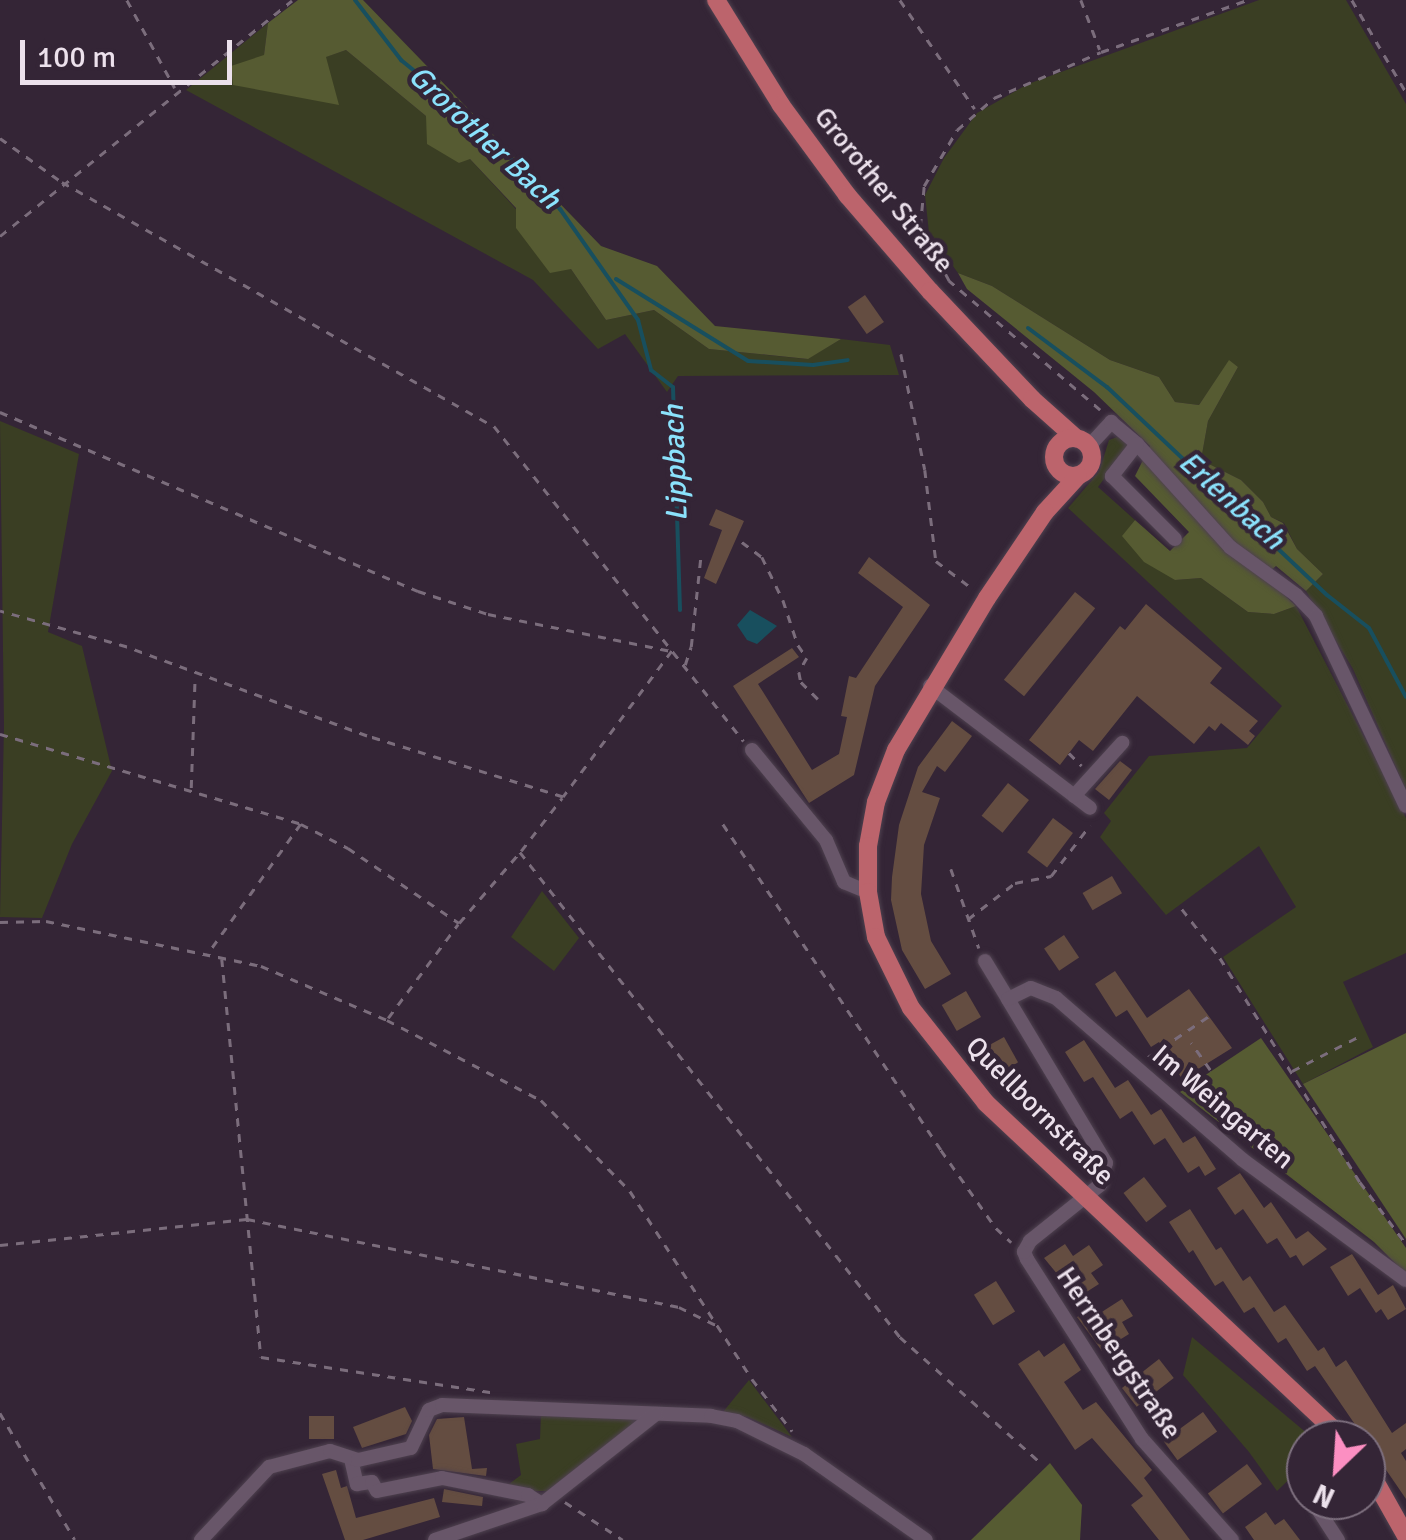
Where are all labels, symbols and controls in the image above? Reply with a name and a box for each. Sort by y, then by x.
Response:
scale bar [25,20,238,82]
text: 100 m [37,39,116,76]
water label: Grorother Bach [401,59,567,217]
street label: Grorother Straße [807,100,961,280]
water label: Lippbach [656,404,696,522]
water label: Erlenbach [1171,444,1291,558]
street label: Quellbornstraße [959,1030,1121,1192]
street label: Im Weingarten [1145,1038,1301,1176]
street label: Herrnbergstraße [1049,1261,1189,1445]
north arrow [1286,1420,1386,1520]
text: N [1308,1476,1340,1515]

